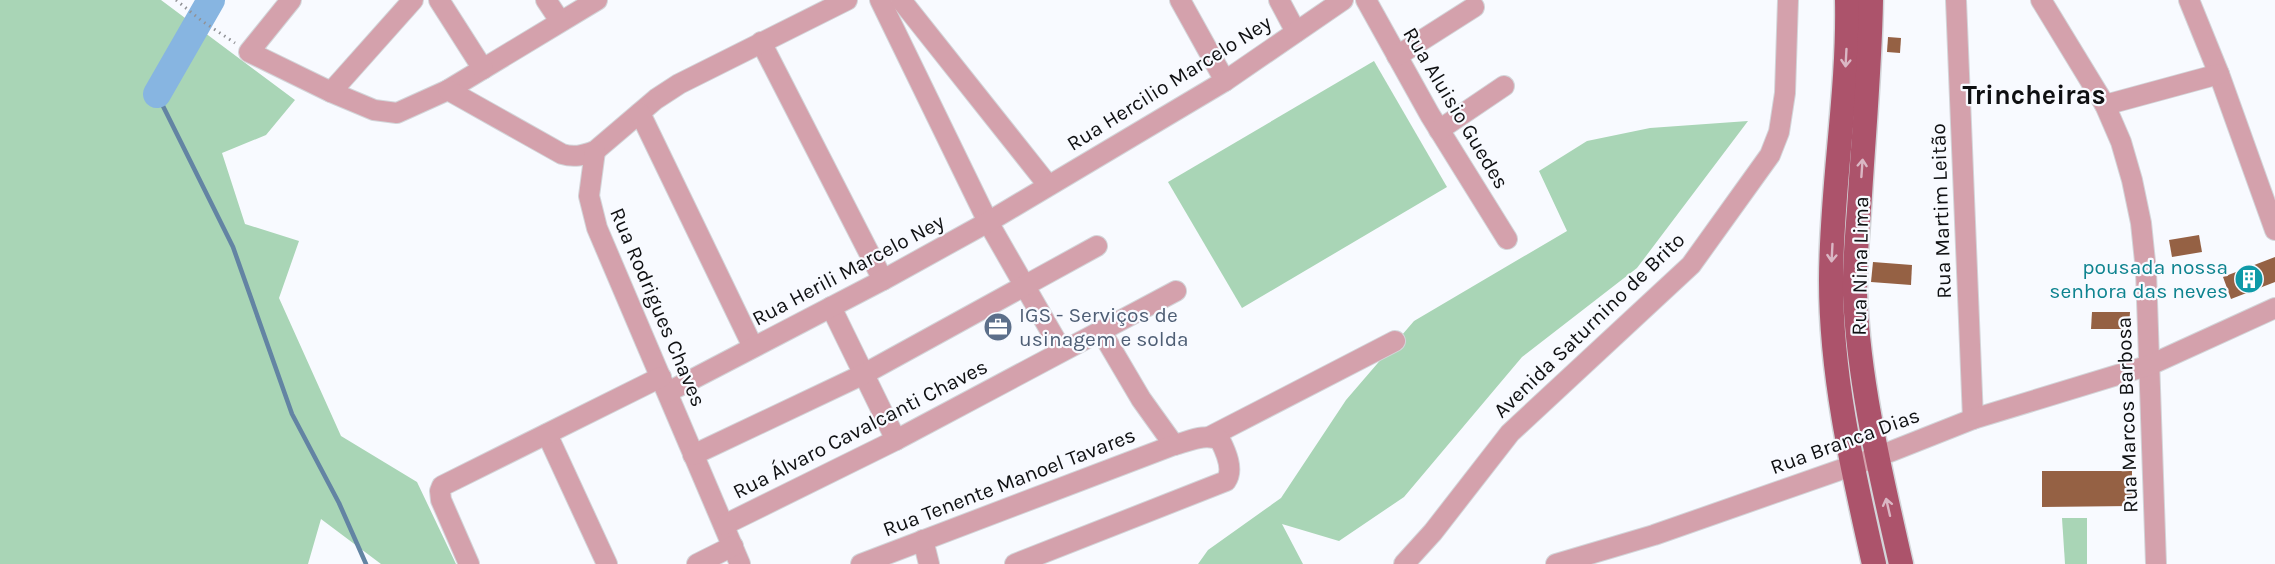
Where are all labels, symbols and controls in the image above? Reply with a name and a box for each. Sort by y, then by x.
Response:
street label: Rua Hercilio Marcelo Ney [1063,10,1276,156]
street label: Rua Aluisio Guedes [1398,23,1514,193]
one-way arrow [1840,48,1851,68]
district label: Trincheiras [1962,79,2106,111]
street label: Rua Martim Leitão [1926,123,1956,299]
one-way arrow [1857,159,1868,178]
street label: Rua Nina Lima [1847,196,1873,336]
street label: Rua Rodrigues Chaves [605,204,711,410]
street label: Rua Herili Marcelo Ney [748,209,948,331]
street label: Avenida Saturnino de Brito [1489,227,1689,423]
one-way arrow [1827,242,1838,262]
place label: pousada nossa senhora das neves [2049,255,2228,303]
building icon: pousada nossa senhora das neves [2233,263,2265,295]
place label: IGS - Serviços de usinagem e solda [1019,303,1189,351]
office icon: IGS - Serviços de usinagem e solda [982,311,1014,343]
street label: Rua Marcos Barbosa [2112,317,2142,513]
street label: Rua Álvaro Cavalcanti Chaves [729,354,991,504]
street label: Rua Branca Dias [1767,403,1923,479]
street label: Rua Tenente Manoel Tavares [879,423,1139,541]
one-way arrow [1882,498,1894,517]

